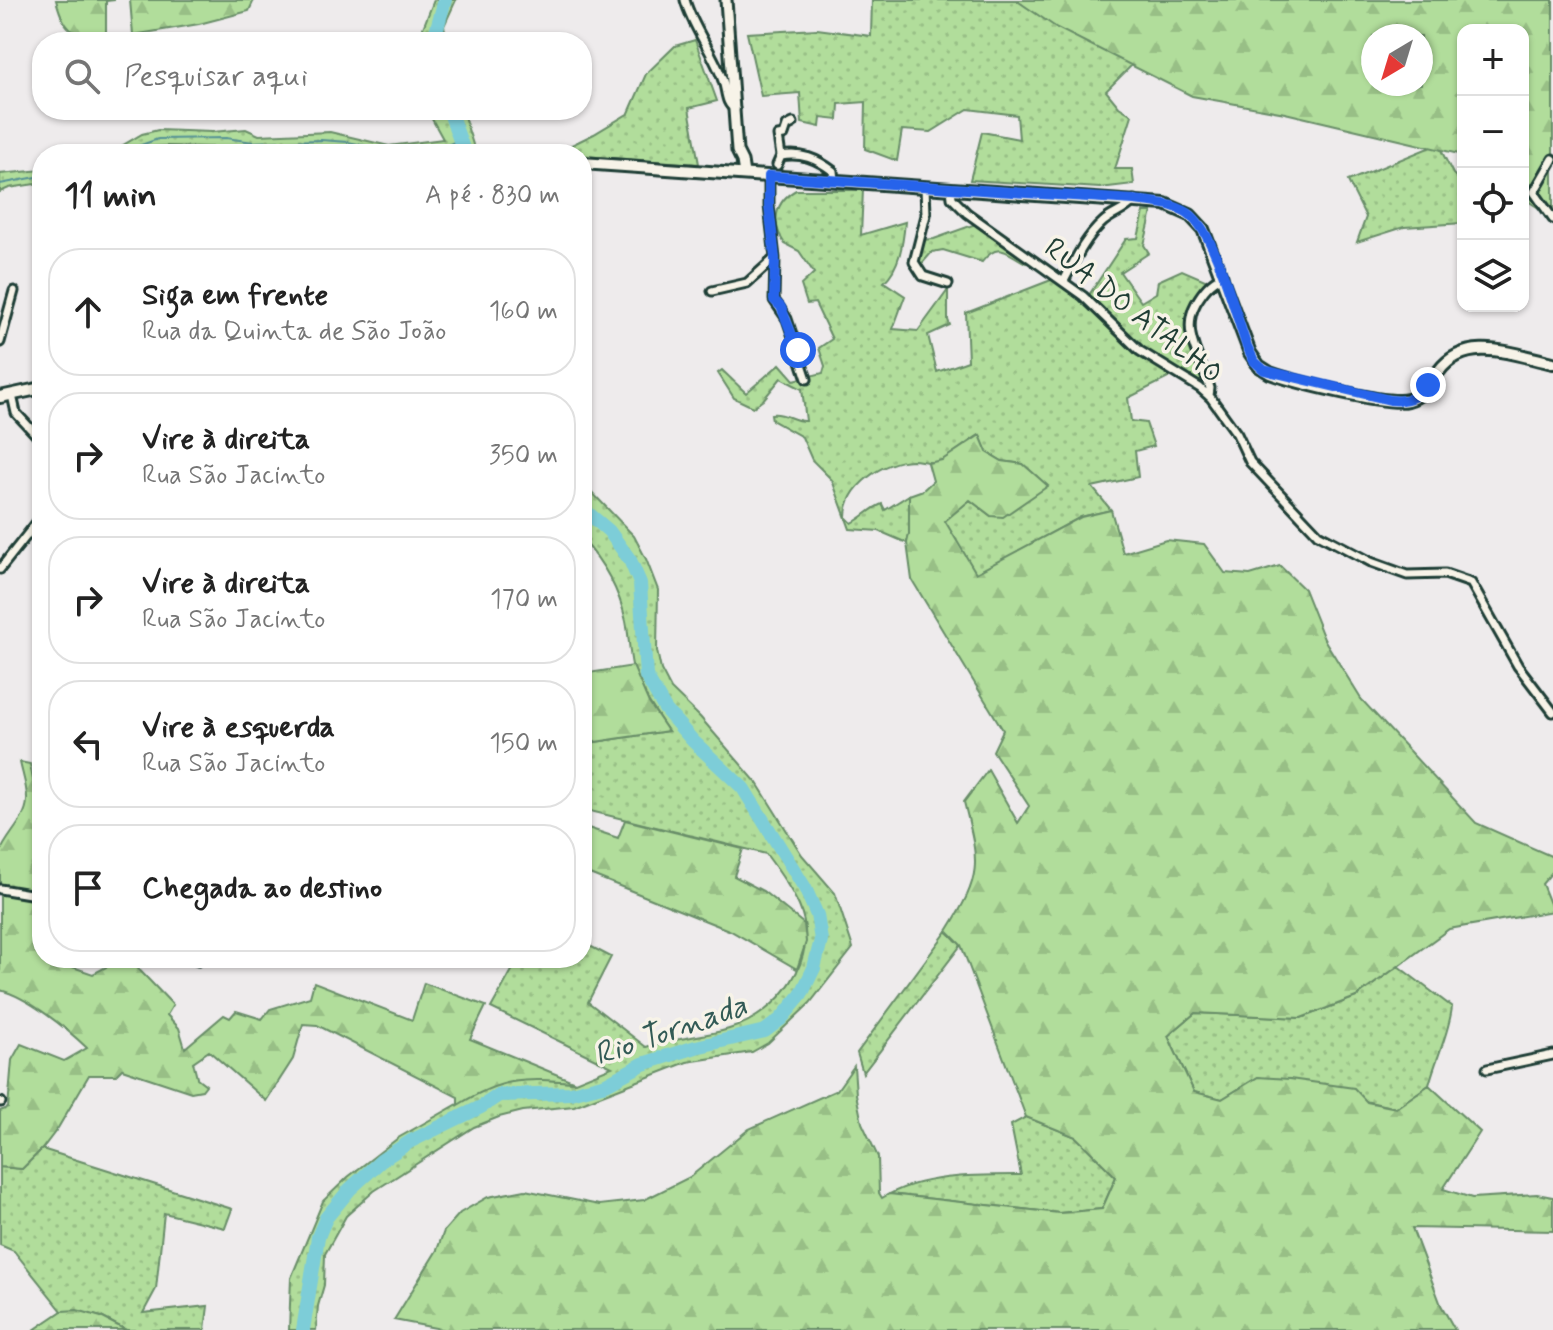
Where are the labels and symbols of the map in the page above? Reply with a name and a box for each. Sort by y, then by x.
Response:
north arrow [1361,24,1433,96]
street label: RUA DO ATALHO [1036,229,1230,393]
route start [780,332,816,368]
route end [1410,367,1446,403]
water label: Rio Tornada [589,985,753,1077]

